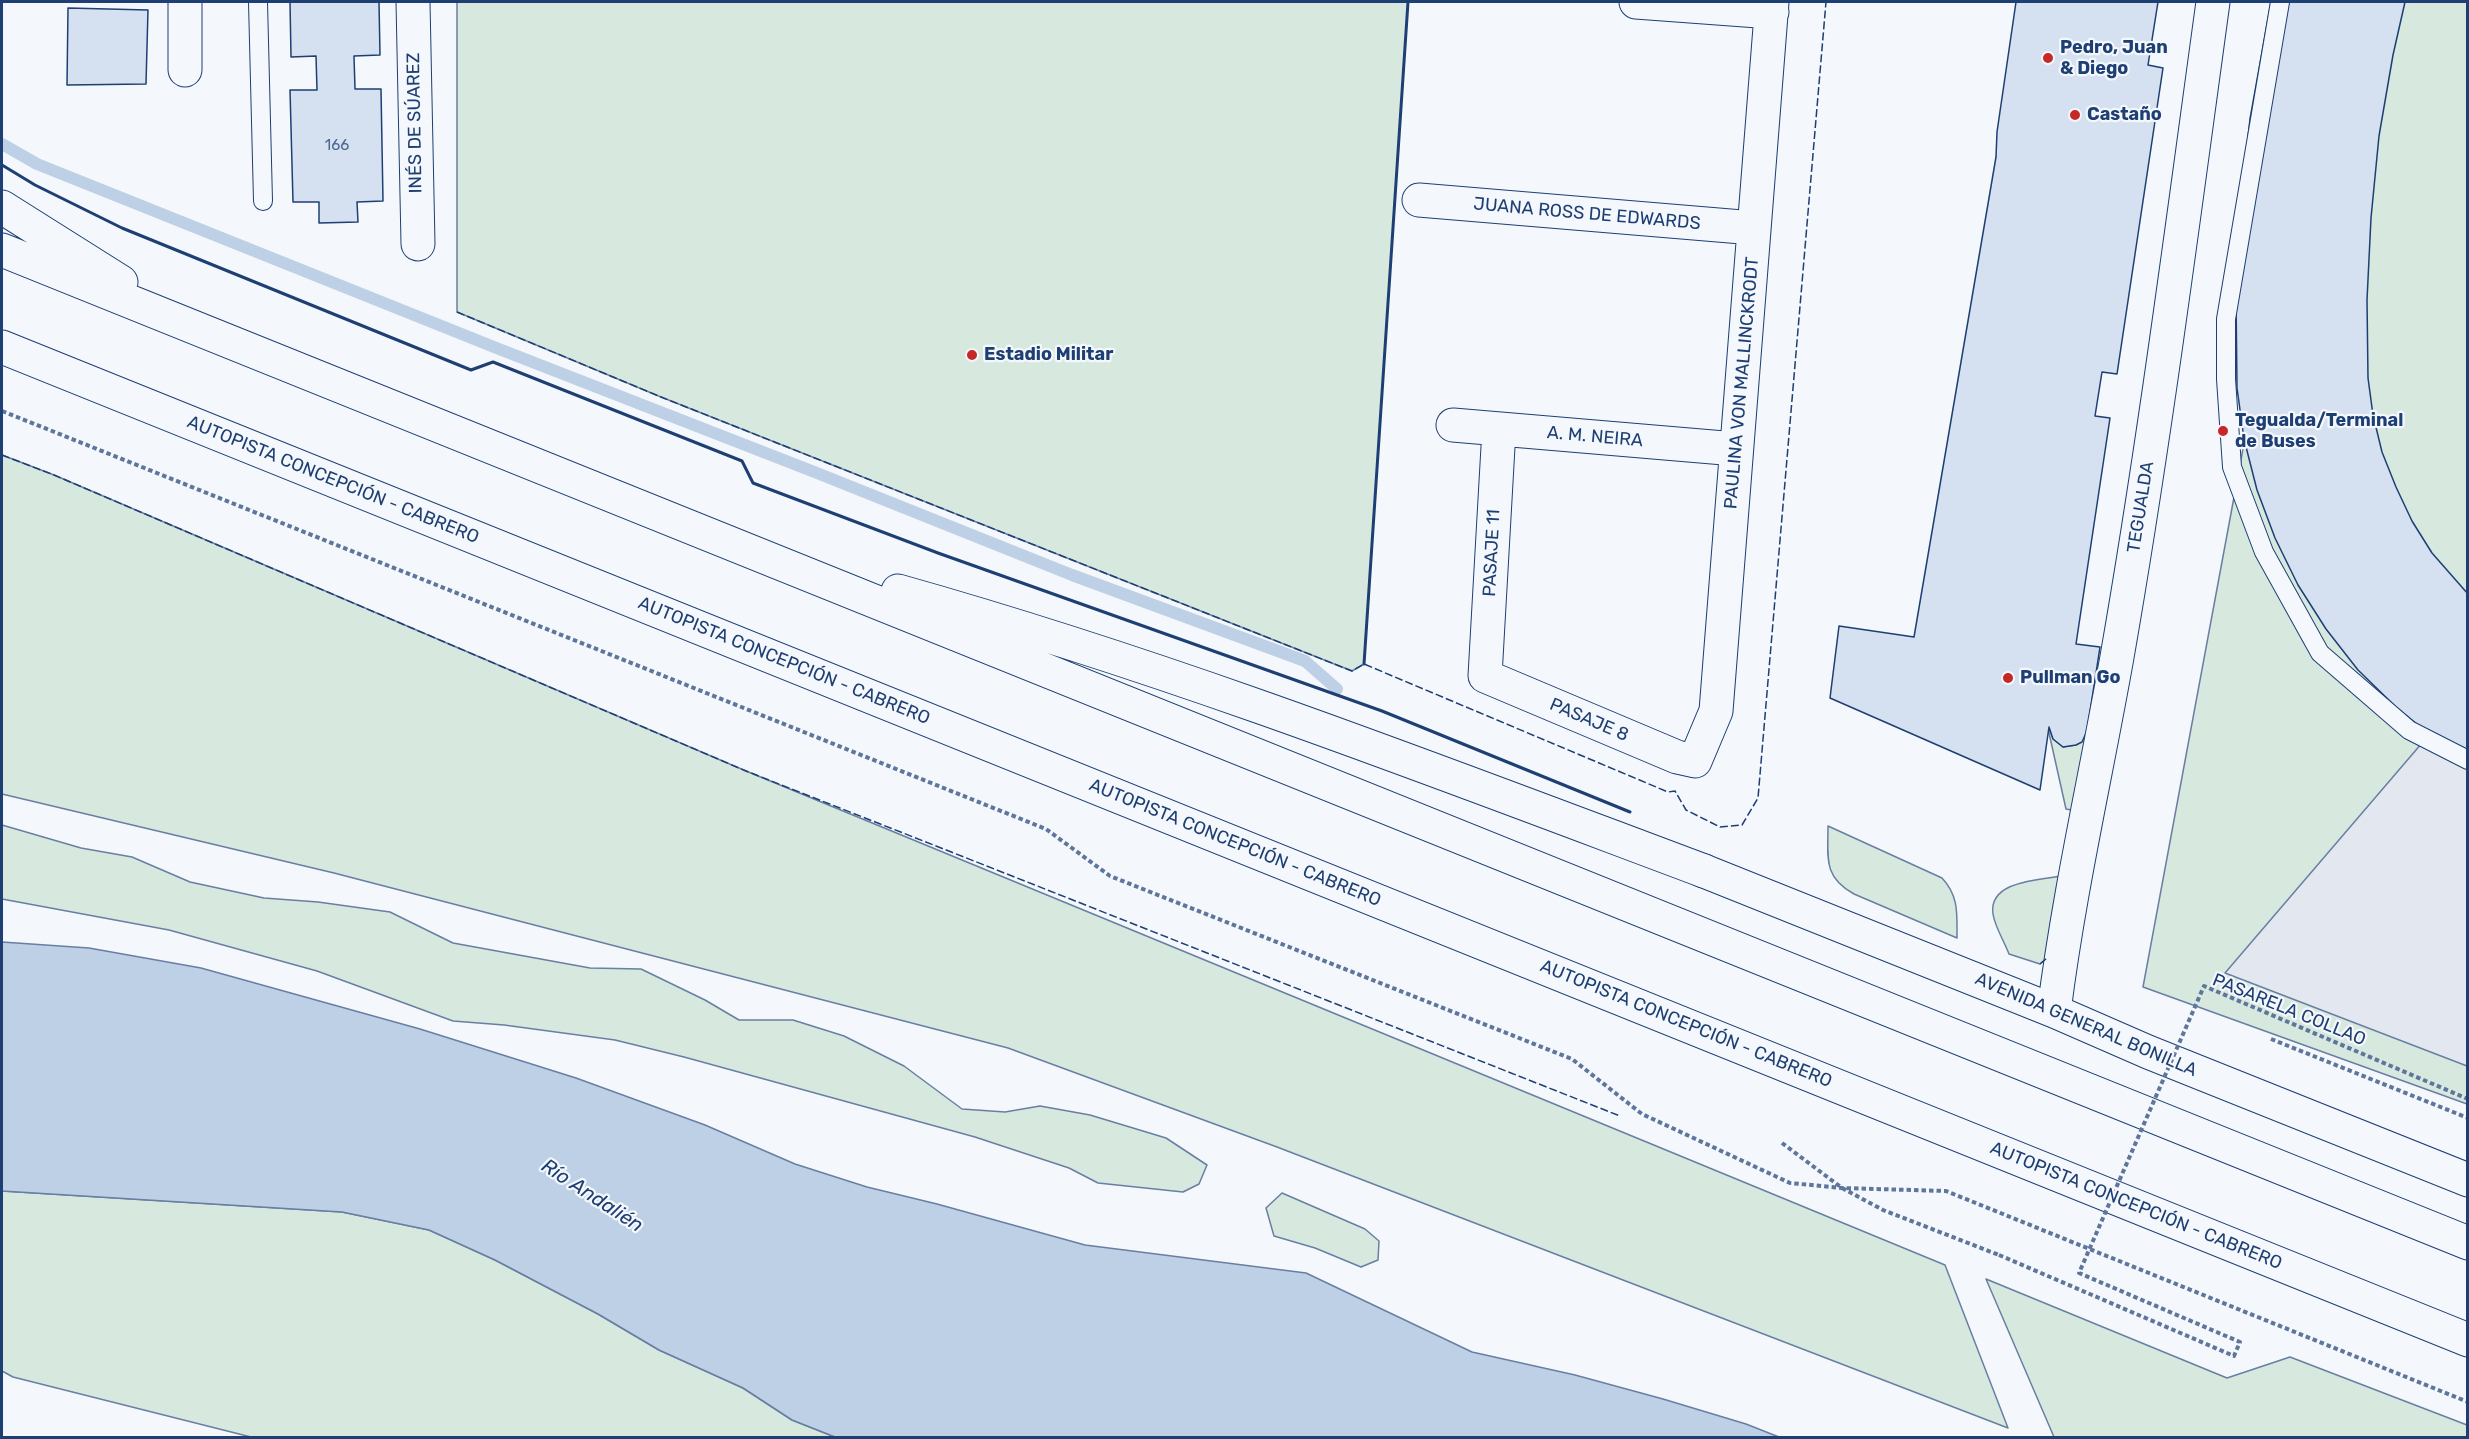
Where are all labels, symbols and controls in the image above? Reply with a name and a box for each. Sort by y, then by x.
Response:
place label: Pedro, Juan & Diego [2060,37,2168,80]
marker: Pedro, Juan & Diego [2041,51,2055,65]
street label: INÉS DE SÚAREZ [403,52,427,194]
place label: Castaño [2087,104,2162,126]
marker: Castaño [2068,108,2082,122]
house number: 166 [325,137,349,155]
street label: JUANA ROSS DE EDWARDS [1473,193,1701,235]
street label: PAULINA VON MALLINCKRODT [1720,256,1764,510]
place label: Estadio Militar [984,344,1113,366]
marker: Estadio Militar [965,348,979,362]
place label: Tegualda/Terminal de Buses [2235,410,2403,452]
street label: AUTOPISTA CONCEPCIÓN - CABRERO [184,411,482,549]
street label: A. M. NEIRA [1546,422,1644,452]
marker: Tegualda/Terminal de Buses [2216,424,2230,438]
street label: TEGUALDA [2123,460,2159,554]
street label: PASAJE 11 [1479,509,1505,597]
street label: AUTOPISTA CONCEPCIÓN - CABRERO [635,592,933,730]
place label: Pullman Go [2020,667,2120,689]
marker: Pullman Go [2001,671,2015,685]
street label: PASAJE 8 [1546,694,1632,746]
street label: AUTOPISTA CONCEPCIÓN - CABRERO [1086,774,1384,912]
street label: AUTOPISTA CONCEPCIÓN - CABRERO [1537,955,1835,1093]
street label: AVENIDA GENERAL BONILLA [1972,968,2200,1082]
street label: PASARELA COLLAO [2209,969,2369,1051]
street label: AUTOPISTA CONCEPCIÓN - CABRERO [1987,1137,2285,1275]
water label: Río Andalién [537,1154,647,1238]

